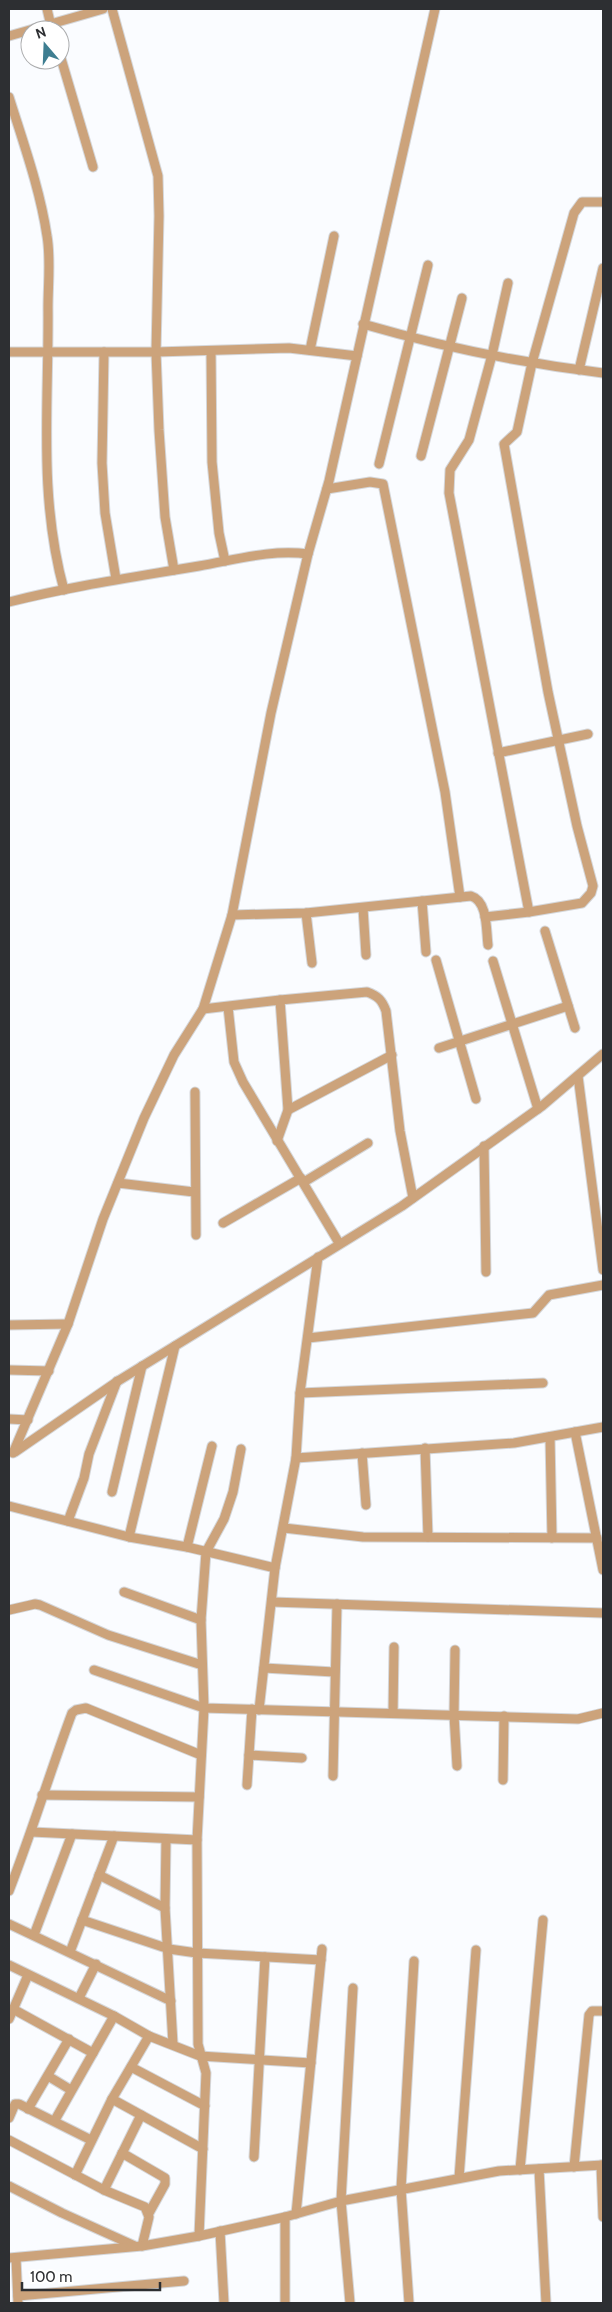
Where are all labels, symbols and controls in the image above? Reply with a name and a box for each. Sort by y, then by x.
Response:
north arrow [20,20,70,70]
text: N [33,23,48,43]
scale bar [22,2260,160,2292]
text: 100 m [30,2268,72,2286]

